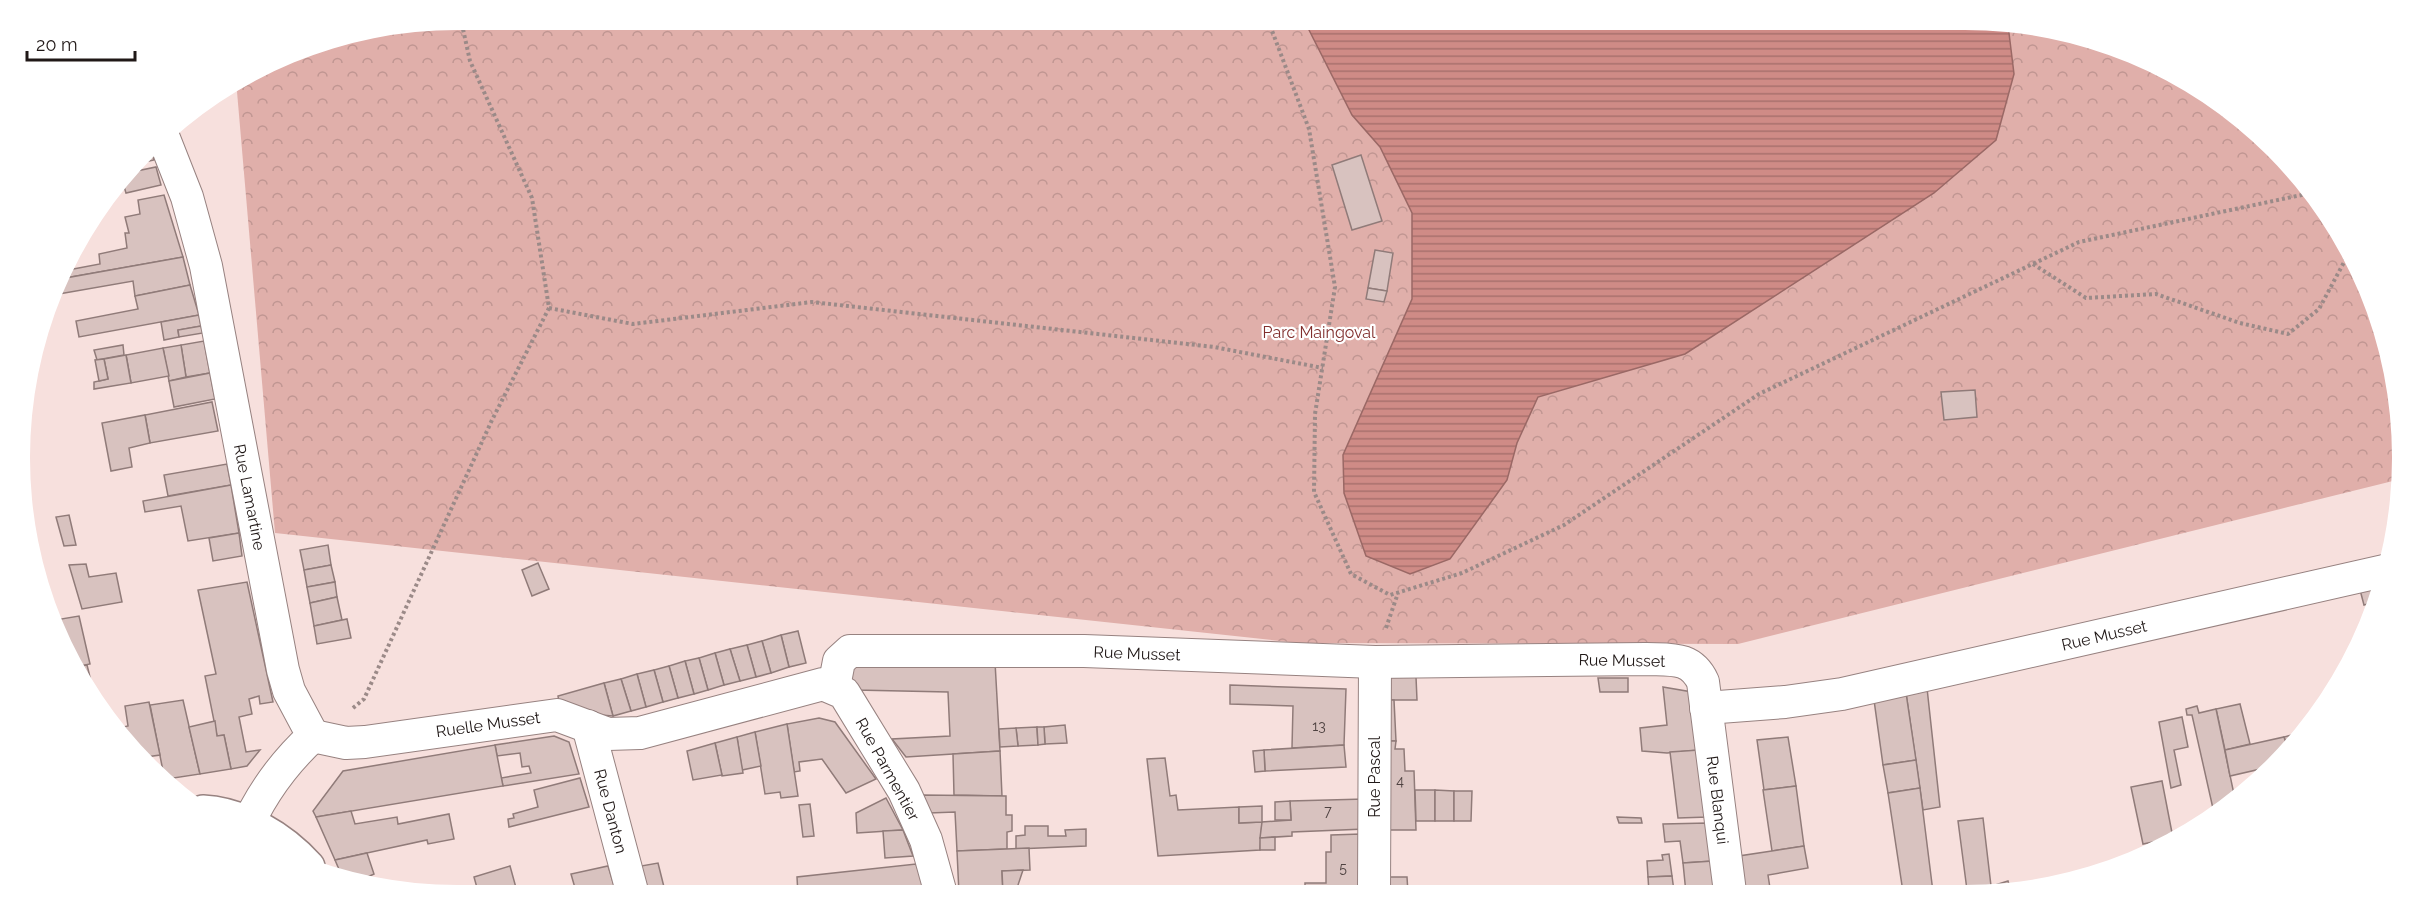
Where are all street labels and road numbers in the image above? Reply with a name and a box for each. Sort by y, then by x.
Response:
street label: Rue Lamartine [230,442,269,552]
street label: Rue Musset [2060,616,2149,655]
street label: Rue Musset [1093,642,1181,665]
street label: Rue Musset [1578,650,1666,671]
street label: Ruelle Musset [435,708,542,741]
street label: Rue Parmentier [851,714,924,824]
street label: Rue Pascal [1365,736,1384,818]
street label: Rue Blanqui [1703,755,1732,846]
street label: Rue Danton [590,767,631,855]

